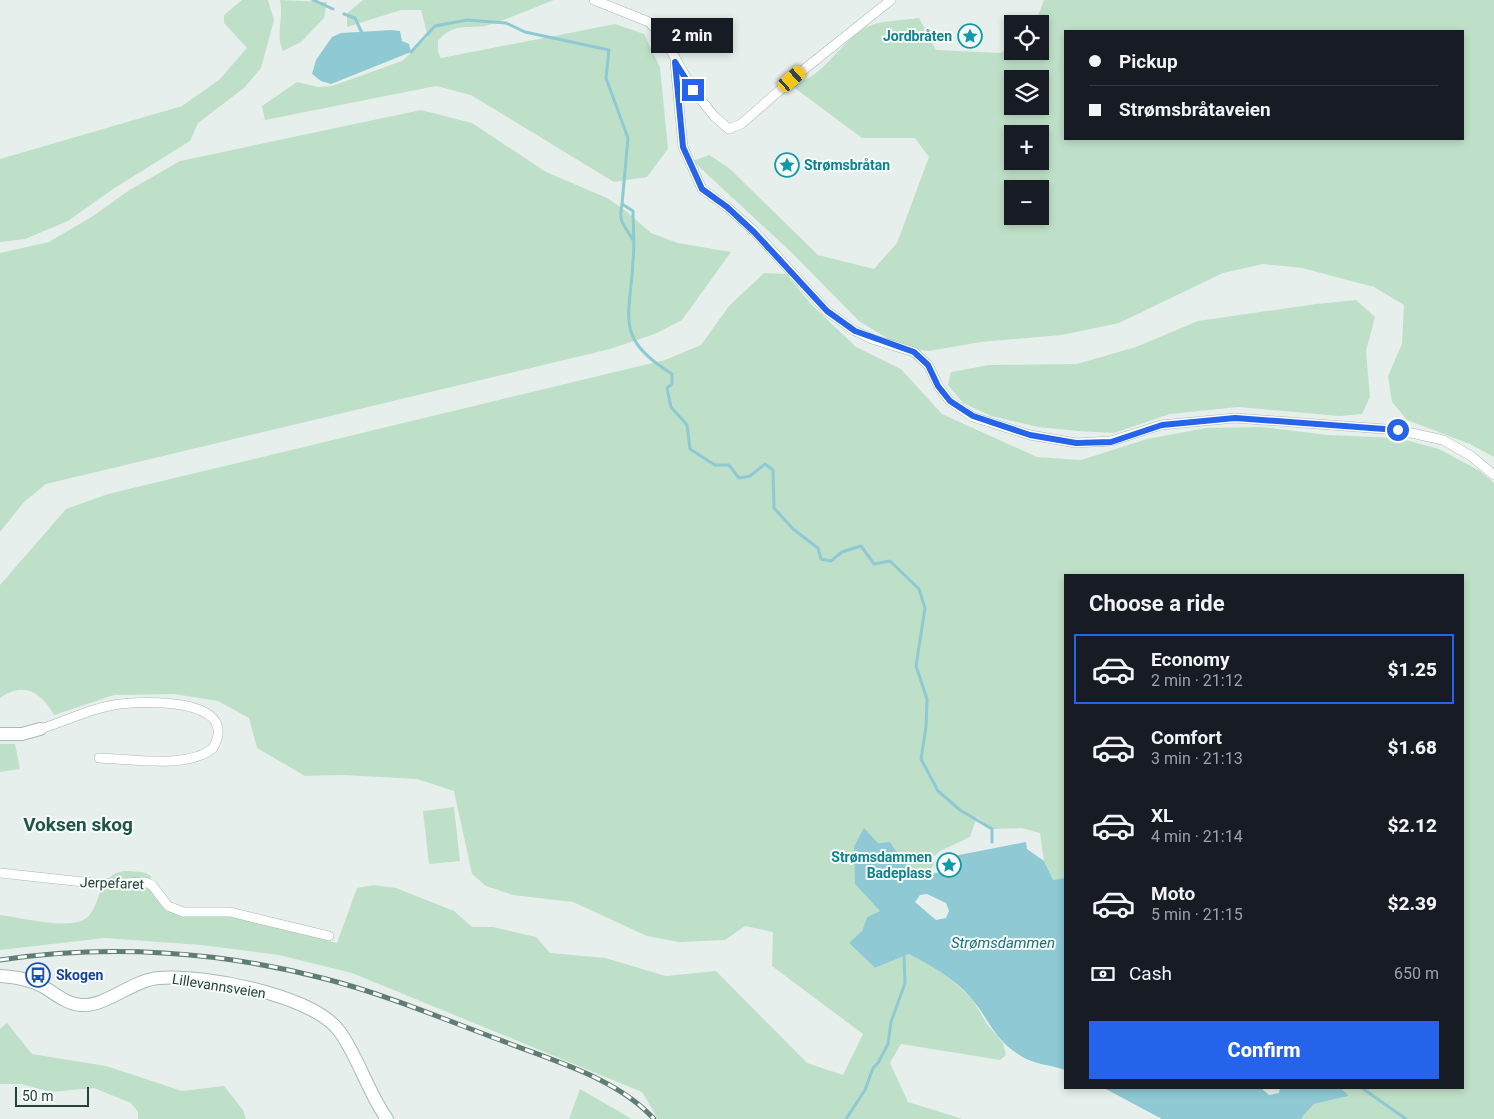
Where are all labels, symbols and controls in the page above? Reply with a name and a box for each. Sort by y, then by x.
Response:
map controls [1004,15,1049,225]
button: locate [1004,15,1049,60]
callout: 2 min [652,18,734,52]
place icon: Jordbråten [957,23,983,49]
text: 2 min [672,26,712,45]
place label: Jordbråten [883,28,952,44]
text: Pickup [1119,50,1178,73]
car [775,63,808,95]
button: layers [1004,70,1049,115]
route end [682,79,704,101]
text: Strømsbråtaveien [1119,98,1271,121]
button: + [1004,125,1049,170]
place icon: Strømsbråtan [774,152,800,178]
place label: Strømsbråtan [804,157,890,173]
button: − [1004,180,1049,225]
route start [1387,419,1409,441]
text: Choose a ride [1089,591,1225,616]
icon: car [1091,647,1136,692]
text: Economy [1151,648,1230,671]
text: $1.25 [1388,658,1437,681]
text: 2 min · 21:12 [1151,671,1243,690]
icon: car [1091,725,1136,770]
text: Comfort [1151,726,1222,749]
text: $1.68 [1388,736,1437,759]
text: 3 min · 21:13 [1151,749,1243,768]
icon: car [1091,803,1136,848]
text: XL [1151,804,1173,827]
district label: Voksen skog [23,813,133,836]
text: $2.12 [1388,814,1437,837]
text: 4 min · 21:14 [1151,827,1243,846]
place label: Strømsdammen Badeplass [831,849,932,881]
place icon: Strømsdammen Badeplass [936,852,962,878]
street label: Jerpefaret [80,874,145,892]
icon: car [1091,881,1136,926]
text: Moto [1151,882,1195,905]
text: $2.39 [1388,892,1437,915]
text: 5 min · 21:15 [1151,905,1243,924]
water label: Strømsdammen [951,934,1055,952]
icon: cash [1089,960,1117,988]
bus stop icon: Skogen [25,962,51,988]
text: Cash [1129,962,1172,985]
text: 650 m [1394,964,1439,983]
place label: Skogen [56,967,104,983]
street label: Lillevannsveien [171,971,267,1001]
button: Confirm [1089,1021,1439,1079]
scale bar [15,1084,89,1107]
text: 50 m [22,1088,54,1104]

